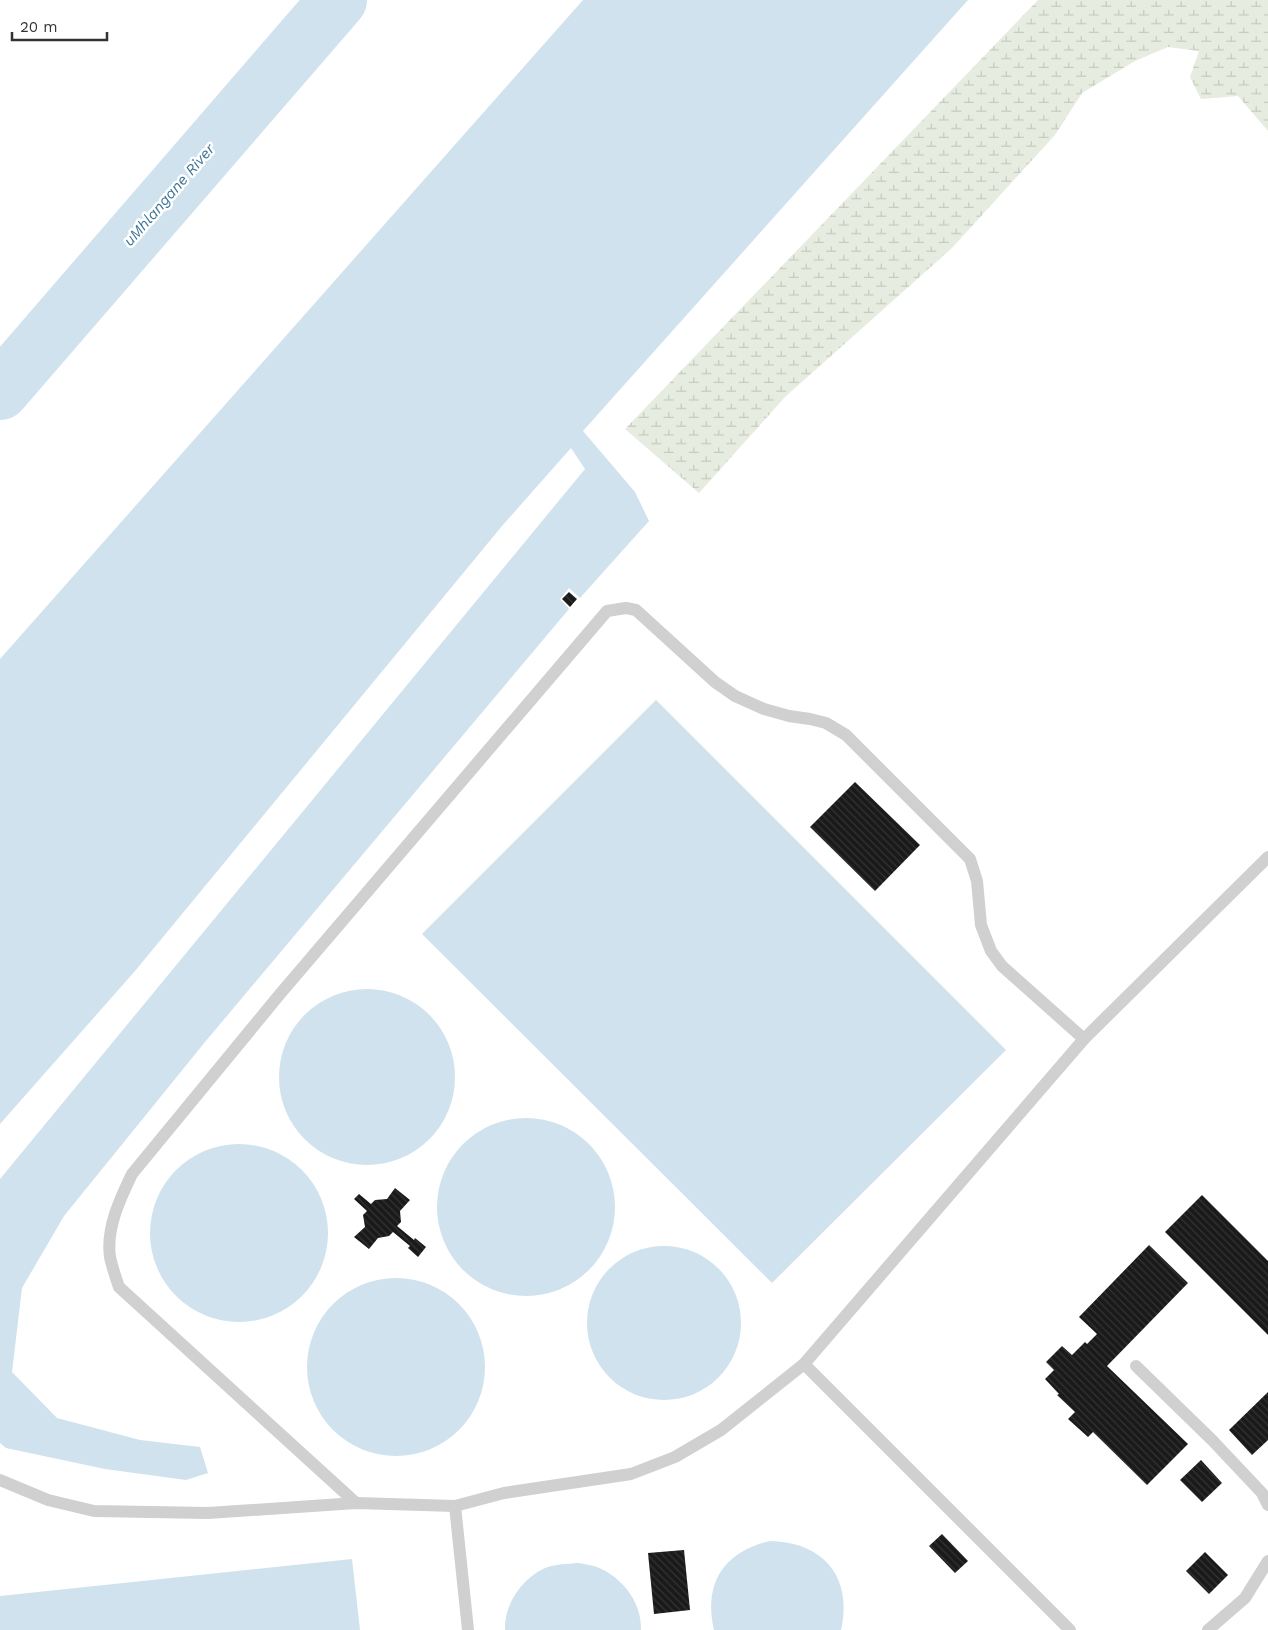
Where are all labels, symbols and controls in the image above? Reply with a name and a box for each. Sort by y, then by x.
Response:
scale bar [12,10,108,42]
text: 20 m [20,18,58,36]
water label: uMhlangane River [120,139,219,250]

